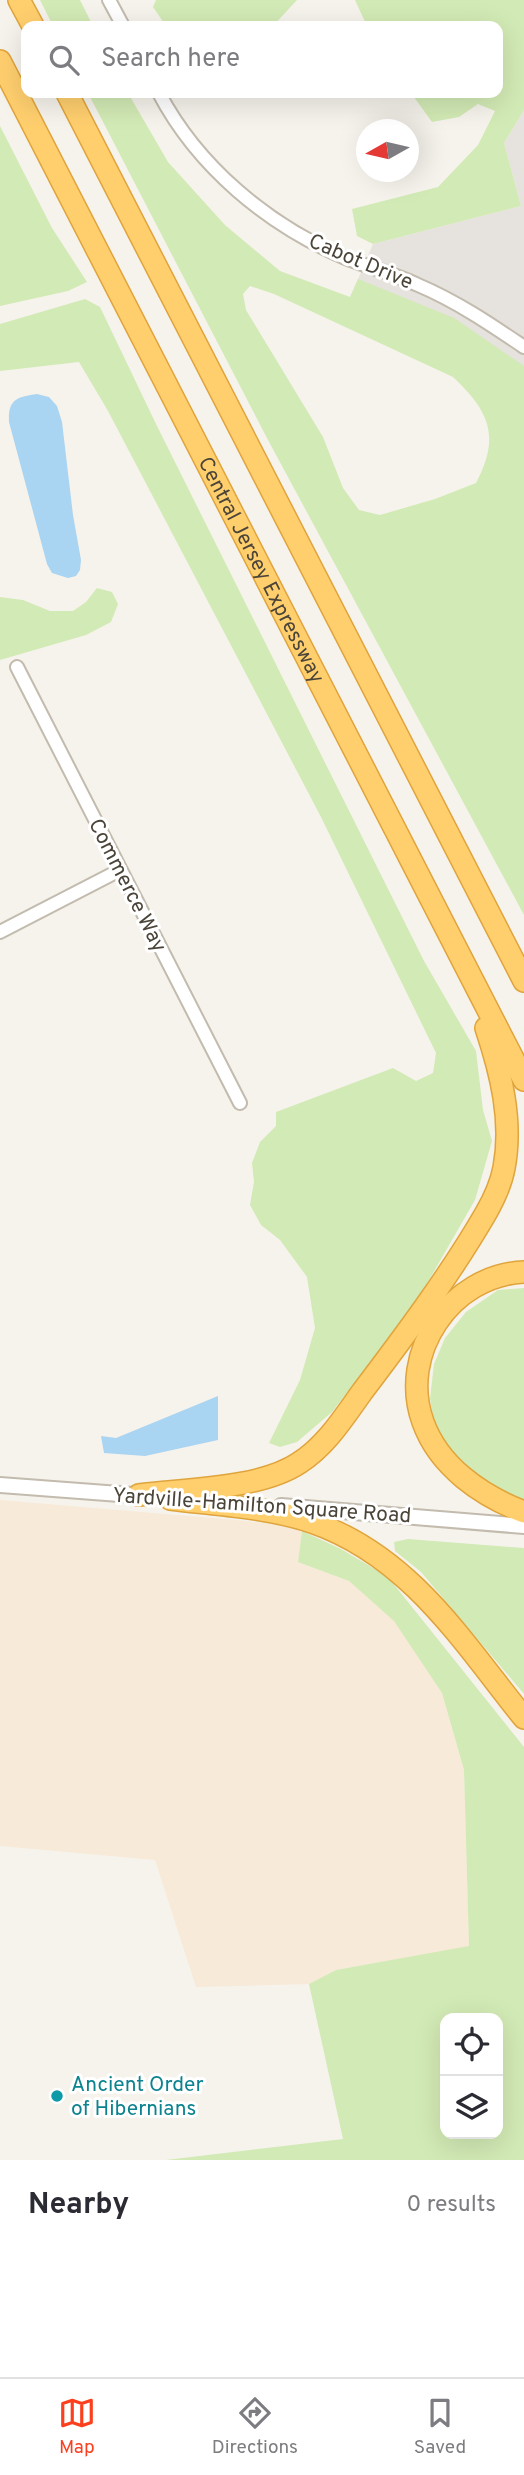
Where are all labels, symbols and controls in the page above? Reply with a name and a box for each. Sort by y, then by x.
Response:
search box [21,21,503,98]
icon: search [45,41,83,79]
text: Search here [101,43,240,76]
north arrow [356,119,419,182]
street label: Cabot Drive [304,228,417,296]
street label: Central Jersey Expressway [191,453,330,688]
street label: Commerce Way [81,814,172,957]
street label: Yardville-Hamilton Square Road [112,1483,412,1530]
map controls [440,2013,503,2139]
button: locate [440,2013,503,2076]
place label: Ancient Order of Hibernians [71,2072,204,2123]
button: layers [440,2076,503,2139]
marker: Ancient Order of Hibernians [49,2088,65,2104]
text: Nearby [28,2187,129,2224]
text: 0 results [407,2191,496,2220]
tab: Map [58,2394,96,2460]
tab: Directions [212,2394,298,2460]
tab: Saved [414,2394,466,2460]

